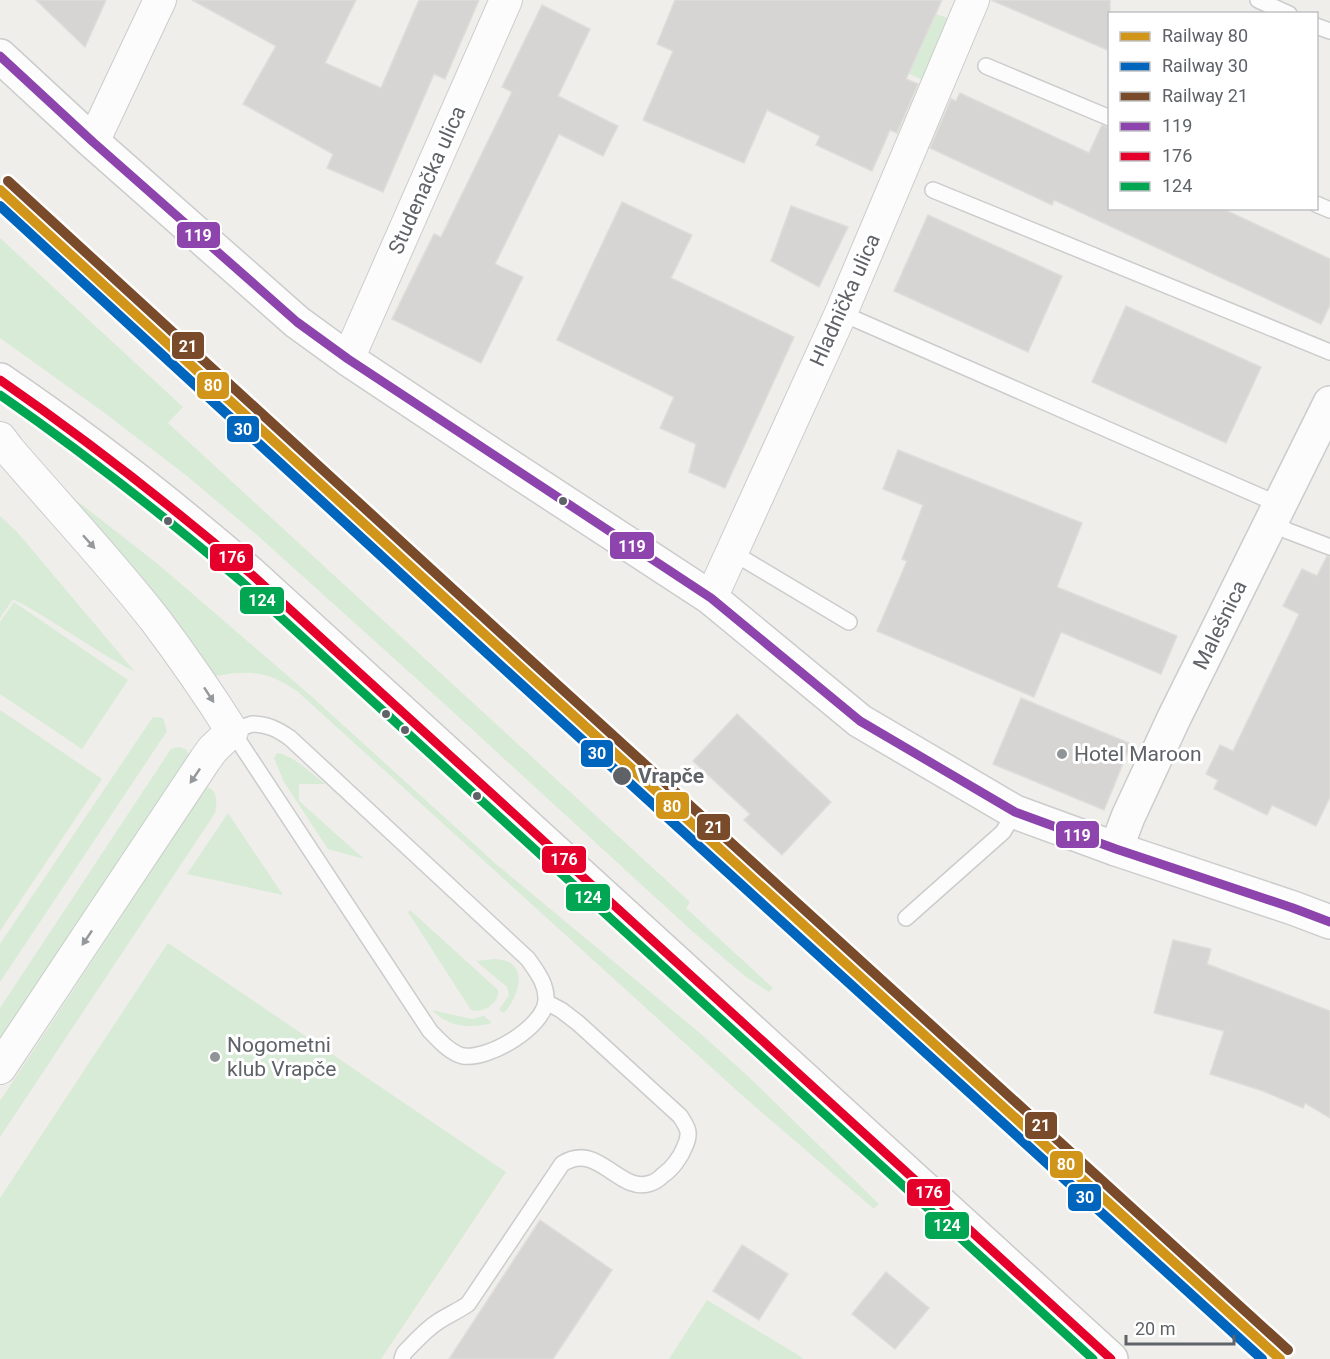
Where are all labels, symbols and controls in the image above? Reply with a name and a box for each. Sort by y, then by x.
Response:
legend [1108,12,1318,210]
text: Railway 80 [1162,25,1248,46]
text: Railway 30 [1162,55,1248,76]
text: Railway 21 [1162,85,1248,106]
street label: Studenačka ulica [384,102,470,258]
text: 119 [1162,115,1192,136]
text: 176 [1162,145,1192,166]
text: 124 [1162,175,1192,196]
line badge: 119 [176,221,221,249]
text: 119 [184,226,212,245]
street label: Hladnička ulica [805,230,885,370]
line badge: 21 [171,331,205,360]
text: 21 [179,337,197,356]
line badge: 80 [196,371,230,400]
text: 80 [204,376,222,395]
line badge: 30 [226,415,260,443]
text: 30 [234,420,252,439]
unlabelled marker [557,495,569,507]
unlabelled marker [162,515,174,527]
line badge: 119 [609,531,655,560]
one-way arrow [82,534,96,549]
text: 119 [618,537,646,556]
line badge: 176 [209,543,254,572]
text: 176 [218,548,246,567]
street label: Malešnica [1188,577,1252,673]
line badge: 124 [239,586,285,615]
text: 124 [248,591,276,610]
one-way arrow [203,687,214,703]
unlabelled marker [380,708,392,720]
unlabelled marker [399,724,411,736]
line badge: 30 [580,739,614,768]
place label: Hotel Maroon [1074,742,1202,766]
text: 30 [588,744,606,763]
marker: Hotel Maroon [1055,747,1069,761]
place label: Vrapče [638,764,704,788]
marker: Vrapče [611,765,633,787]
one-way arrow [189,767,201,783]
unlabelled marker [471,790,483,802]
line badge: 80 [655,791,690,820]
text: 80 [663,797,681,816]
line badge: 21 [696,813,731,841]
text: 21 [705,818,723,837]
line badge: 119 [1055,820,1100,849]
text: 119 [1063,826,1091,845]
line badge: 176 [541,845,587,874]
text: 176 [550,850,578,869]
line badge: 124 [565,883,611,912]
text: 124 [574,888,602,907]
one-way arrow [81,930,92,946]
place label: Nogometni klub Vrapče [227,1033,336,1081]
marker: Nogometni klub Vrapče [208,1050,222,1064]
line badge: 21 [1024,1111,1058,1140]
text: 21 [1032,1116,1050,1135]
line badge: 80 [1049,1150,1084,1179]
text: 80 [1057,1155,1075,1174]
line badge: 176 [906,1178,951,1207]
text: 176 [915,1183,943,1202]
line badge: 30 [1067,1183,1102,1212]
text: 30 [1076,1188,1094,1207]
line badge: 124 [924,1211,970,1240]
text: 124 [933,1216,961,1235]
scale bar [1126,1308,1234,1346]
text: 20 m [1135,1318,1175,1339]

